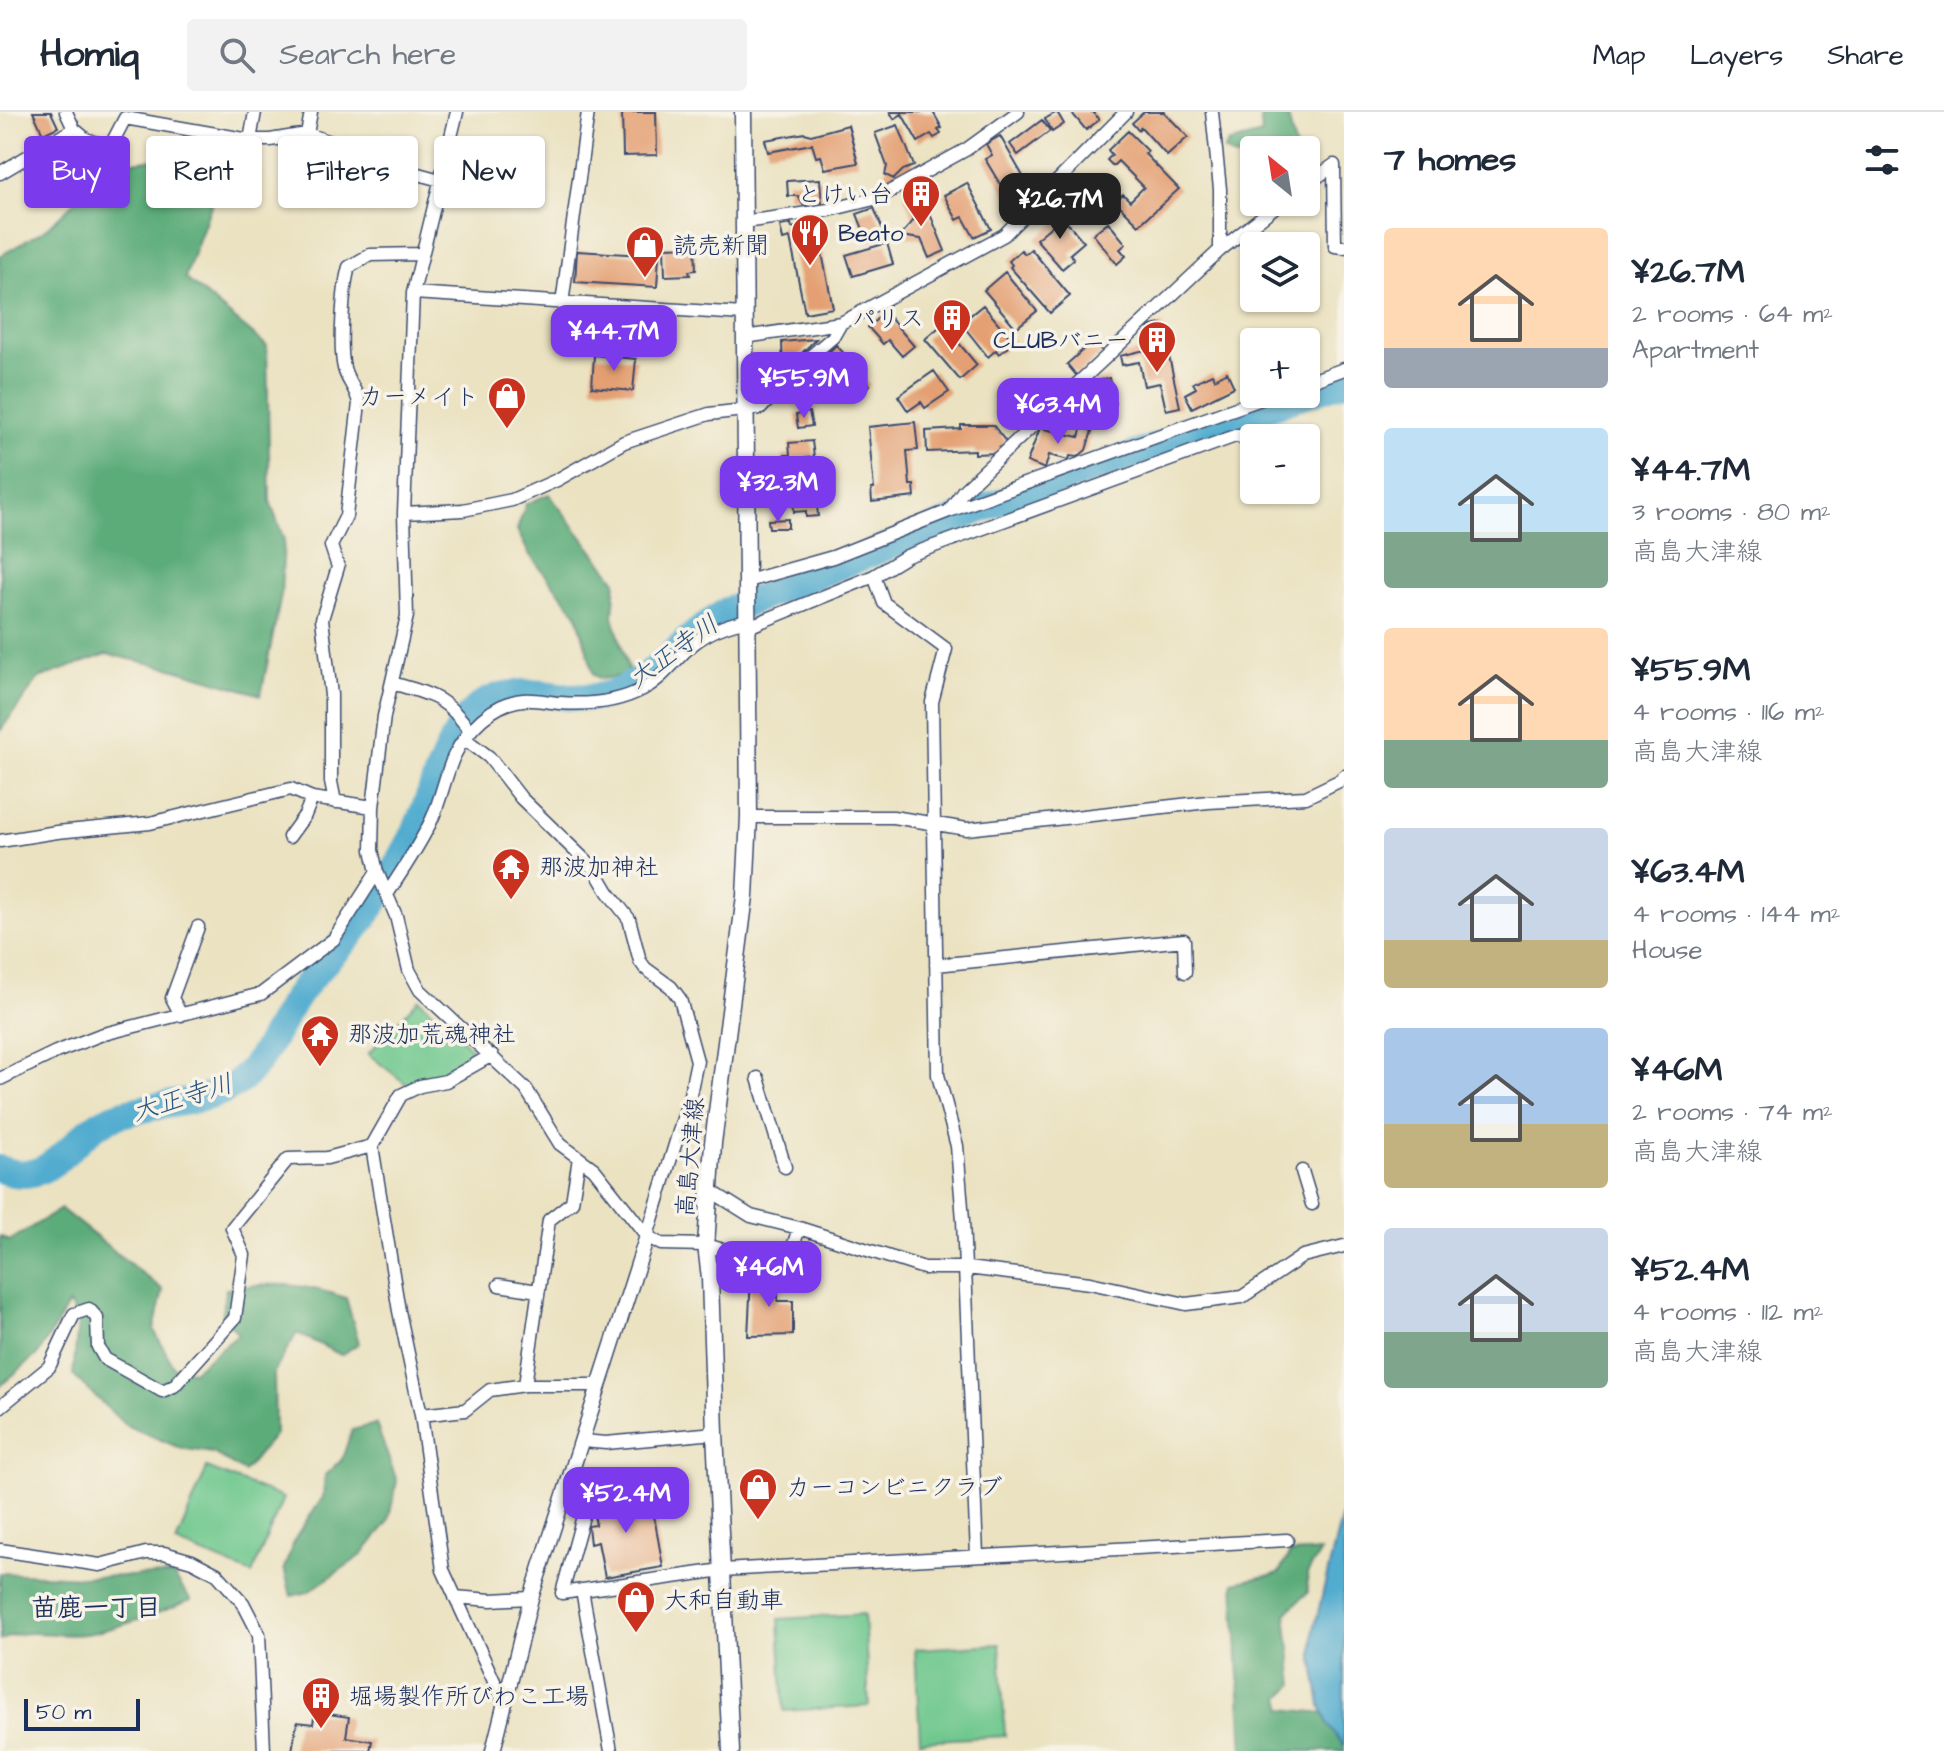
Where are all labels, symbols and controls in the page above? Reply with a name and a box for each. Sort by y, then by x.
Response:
search box [187,19,747,91]
text: Homiq [40,29,139,81]
icon: search [215,33,259,77]
text: Search here [279,34,456,76]
text: Map [1593,36,1646,75]
text: Layers [1690,36,1783,75]
text: Share [1827,36,1904,75]
chip: Buy [24,136,130,208]
chip: Rent [146,136,262,208]
chip: Filters [278,136,418,208]
chip: New [434,136,545,208]
north arrow [1240,136,1320,216]
map controls [1240,136,1320,504]
text: 7 homes [1384,136,1516,184]
icon: filters [1860,138,1904,182]
building icon: とけい台 [900,173,942,228]
pin: ¥26.7M [995,173,1125,241]
place label: とけい台 [797,178,893,212]
text: ¥26.7M [1017,181,1103,217]
restaurant icon: Beato [789,212,831,267]
place label: Beato [838,217,904,251]
shop icon: 読売新聞 [624,224,666,279]
place label: 読売新聞 [673,229,769,263]
button: layers [1240,232,1320,312]
text: ¥26.7M [1632,248,1745,296]
icon: home [1448,260,1544,356]
text: 2 rooms · 64 m² [1632,296,1833,332]
building icon: パリス [931,297,973,352]
place label: パリス [852,302,924,336]
pin: ¥44.7M [549,305,679,373]
text: ¥44.7M [569,313,659,349]
building icon: CLUBバニー [1136,319,1178,374]
place label: CLUBバニー [993,324,1129,358]
button: + [1240,328,1320,408]
text: Apartment [1632,332,1759,368]
pin: ¥55.9M [739,352,869,420]
text: ¥55.9M [759,360,849,396]
shop icon: カーメイト [486,375,528,430]
pin: ¥63.4M [993,378,1123,446]
place label: カーメイト [359,380,479,414]
text: ¥63.4M [1015,386,1101,422]
button: − [1240,424,1320,504]
text: ¥44.7M [1632,446,1750,494]
pin: ¥32.3M [713,456,843,524]
icon: home [1448,460,1544,556]
text: ¥32.3M [738,464,818,500]
text: 3 rooms · 80 m² [1632,494,1831,530]
text: 高島大津線 [1632,534,1762,570]
water label: 大正寺川 [621,607,726,697]
text: ¥55.9M [1632,646,1751,694]
icon: home [1448,660,1544,756]
text: 4 rooms · 116 m² [1632,694,1825,730]
text: 高島大津線 [1632,734,1762,770]
temple icon: 那波加神社 [490,846,532,901]
text: ¥63.4M [1632,848,1745,896]
place label: 那波加神社 [539,851,659,885]
icon: home [1448,860,1544,956]
text: 4 rooms · 144 m² [1632,896,1841,932]
text: House [1632,932,1703,968]
temple icon: 那波加荒魂神社 [299,1013,341,1068]
place label: 那波加荒魂神社 [348,1018,516,1052]
text: ¥46M [1632,1046,1723,1094]
icon: home [1448,1060,1544,1156]
water label: 大正寺川 [127,1066,237,1130]
text: 2 rooms · 74 m² [1632,1094,1833,1130]
street label: 高島大津線 [669,1096,713,1218]
text: 高島大津線 [1632,1134,1762,1170]
pin: ¥46M [722,1241,816,1309]
text: ¥52.4M [1632,1246,1750,1294]
text: ¥46M [734,1249,804,1285]
icon: home [1448,1260,1544,1356]
text: 4 rooms · 112 m² [1632,1294,1823,1330]
text: 高島大津線 [1632,1334,1762,1370]
shop icon: カーコンビニクラブ [737,1466,779,1521]
pin: ¥52.4M [561,1467,691,1535]
place label: カーコンビニクラブ [786,1471,1002,1505]
text: ¥52.4M [581,1475,671,1511]
shop icon: 大和自動車 [615,1579,657,1634]
place label: 大和自動車 [664,1584,784,1618]
district label: 苗鹿一丁目 [31,1590,161,1626]
building icon: 堀場製作所びわこ工場 [300,1675,342,1730]
place label: 堀場製作所びわこ工場 [349,1680,589,1714]
scale bar [24,1695,140,1731]
text: 50 m [36,1697,91,1728]

